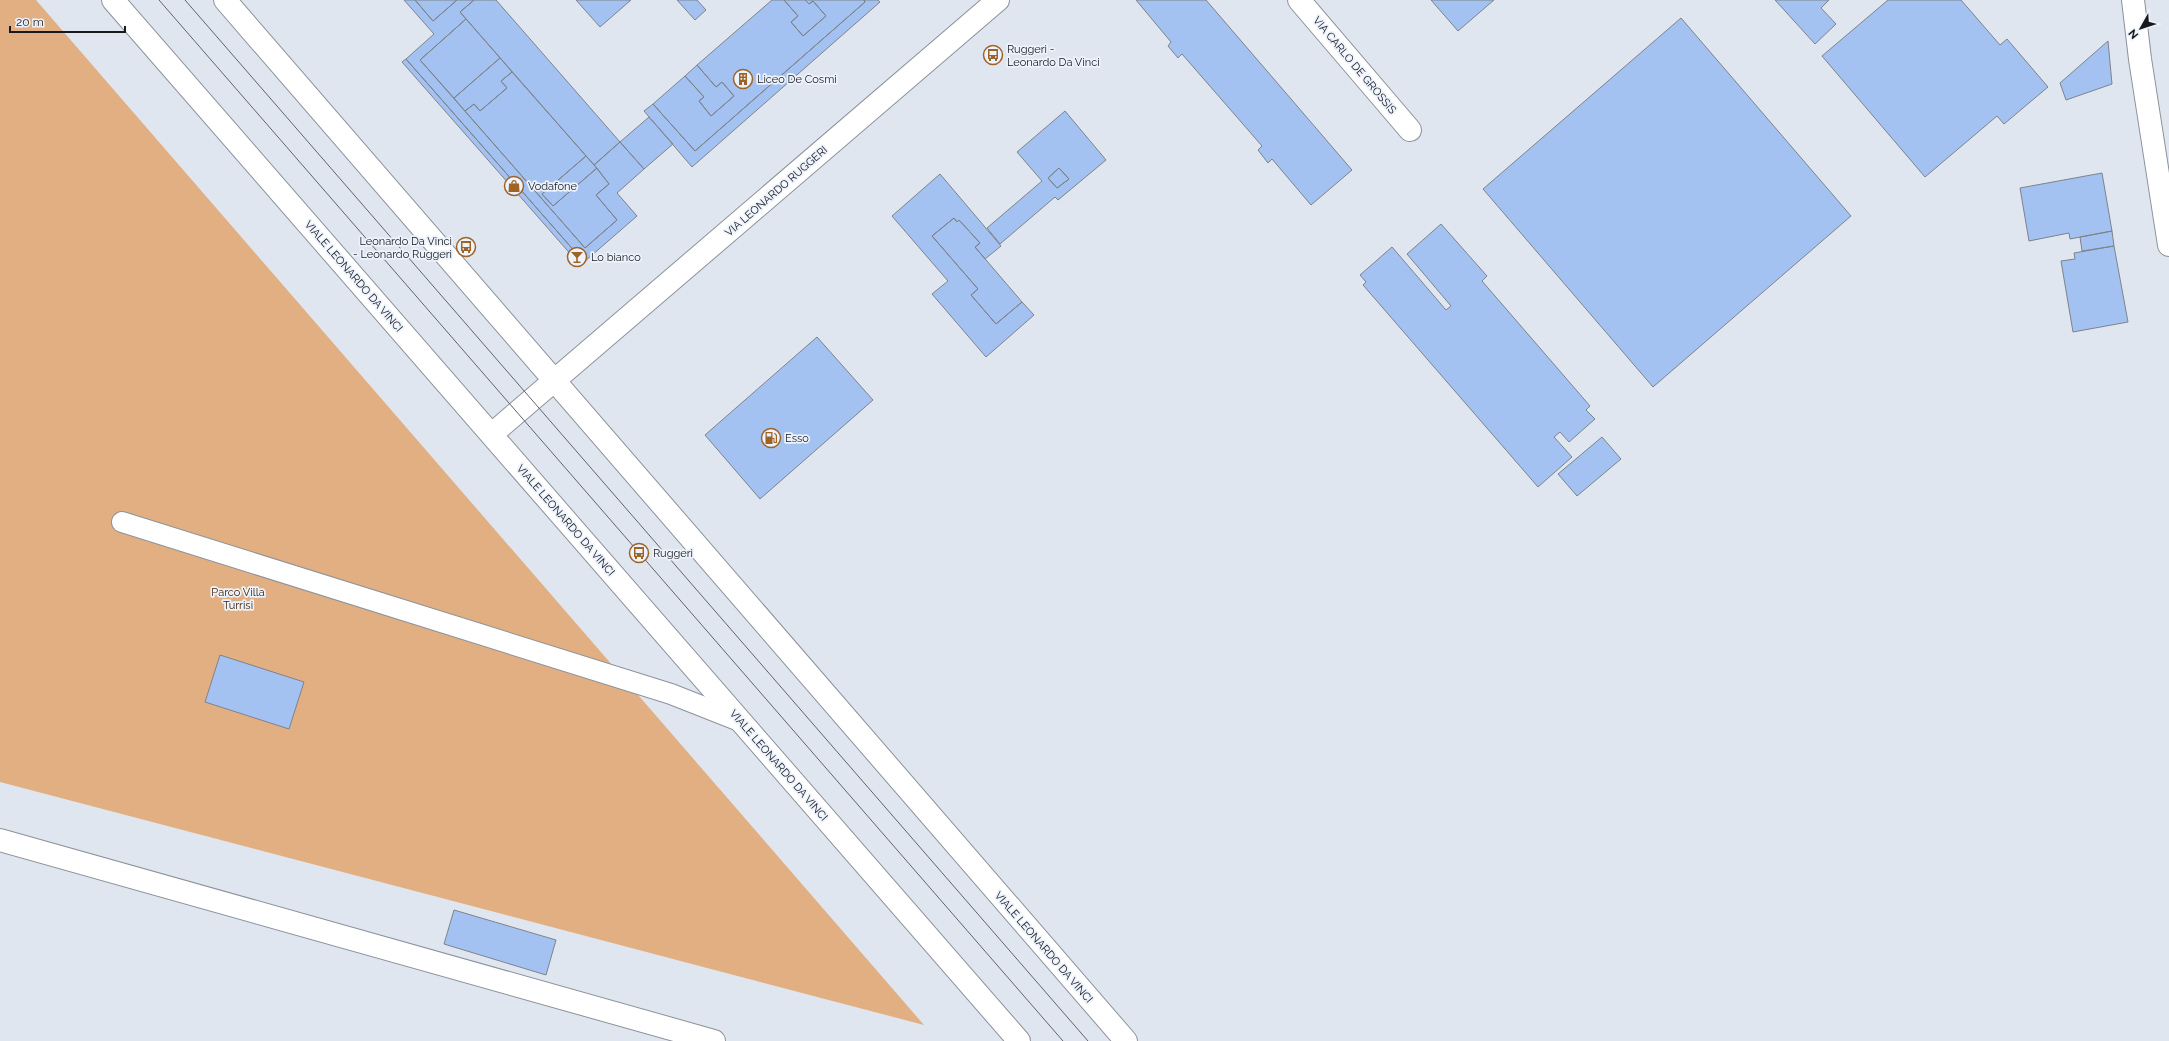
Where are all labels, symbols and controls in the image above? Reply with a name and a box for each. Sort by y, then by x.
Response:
scale bar [10,8,125,34]
north arrow [2121,8,2161,48]
street label: VIA CARLO DE GROSSIS [1310,14,1399,117]
text: 20 m [16,15,44,29]
text: N [2126,27,2141,41]
place label: Ruggeri - Leonardo Da Vinci [1007,43,1100,69]
bus stop icon: Ruggeri - Leonardo Da Vinci [982,44,1004,66]
building icon: Liceo De Cosmi [732,68,754,90]
place label: Liceo De Cosmi [757,73,837,86]
street label: VIA LEONARDO RUGGERI [723,143,830,239]
shop icon: Vodafone [503,175,525,197]
place label: Vodafone [528,180,577,193]
street label: VIALE LEONARDO DA VINCI [302,218,405,335]
place label: Leonardo Da Vinci - Leonardo Ruggeri [353,235,452,261]
bus stop icon: Leonardo Da Vinci - Leonardo Ruggeri [455,236,477,258]
bar icon: Lo bianco [566,246,588,268]
place label: Lo bianco [591,251,641,264]
fuel station icon: Esso [760,427,782,449]
place label: Esso [785,432,809,445]
street label: VIALE LEONARDO DA VINCI [514,462,617,579]
bus stop icon: Ruggeri [628,542,650,564]
place label: Ruggeri [653,547,693,560]
park label: Parco Villa Turrisi [211,586,265,612]
street label: VIALE LEONARDO DA VINCI [727,707,830,824]
street label: VIALE LEONARDO DA VINCI [992,889,1095,1006]

